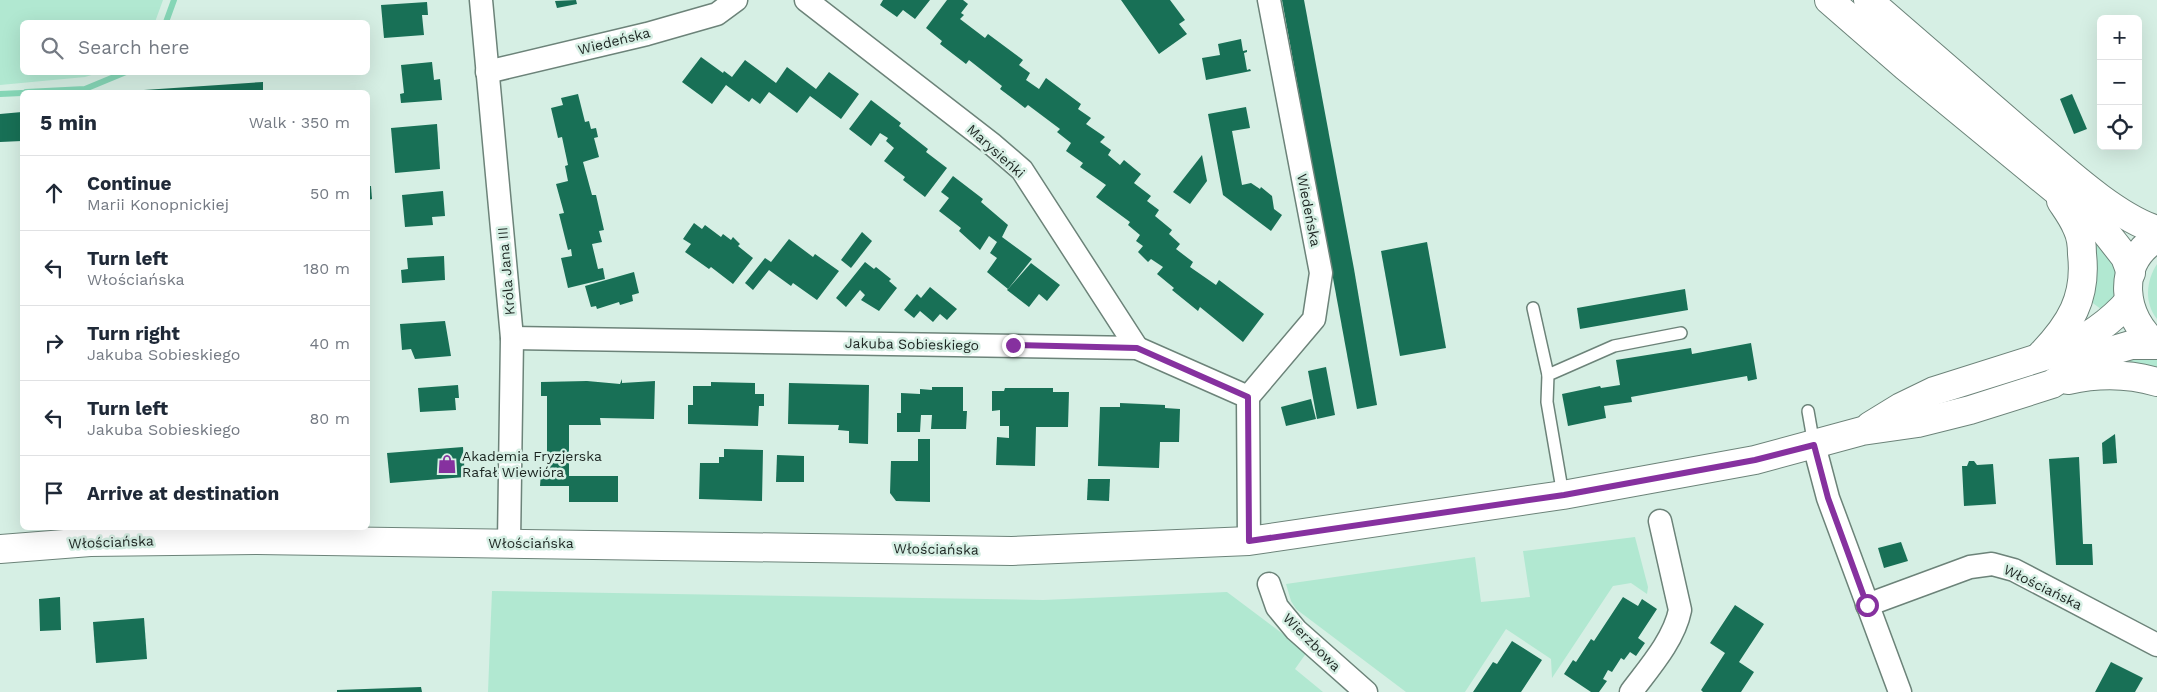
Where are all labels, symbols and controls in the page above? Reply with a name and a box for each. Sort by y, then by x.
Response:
map controls [2097,15,2142,150]
button: + [2097,15,2142,60]
search box [20,20,370,75]
street label: Wiedeńska [576,24,652,58]
icon: search [38,34,66,62]
text: Search here [78,36,189,59]
button: − [2097,60,2142,105]
button: locate [2097,105,2142,150]
text: 5 min [40,110,97,135]
text: Walk · 350 m [249,113,350,132]
street label: Marysieńki [964,121,1028,181]
text: Continue [87,172,171,195]
street label: Wiedeńska [1294,172,1324,248]
icon: ahead [40,179,68,207]
text: 50 m [310,184,350,203]
text: Marii Konopnickiej [87,195,229,214]
street label: Króla Jana III [494,226,518,316]
text: Turn left [87,247,168,270]
icon: left [40,254,68,282]
text: 180 m [303,259,350,278]
text: Włościańska [87,270,185,289]
text: Turn right [87,322,180,345]
icon: right [40,329,68,357]
text: 40 m [310,334,350,353]
route end [1002,334,1025,357]
street label: Jakuba Sobieskiego [845,335,979,353]
text: Jakuba Sobieskiego [87,345,240,364]
text: Turn left [87,397,168,420]
icon: left [40,404,68,432]
text: 80 m [309,409,350,428]
text: Jakuba Sobieskiego [87,420,240,439]
place label: Akademia Fryzjerska Rafał Wiewióra [462,448,602,480]
shop icon: Akademia Fryzjerska Rafał Wiewióra [436,453,458,475]
icon: arrive [40,479,68,507]
text: Arrive at destination [87,482,279,505]
street label: Włościańska [68,533,154,551]
street label: Włościańska [488,535,574,551]
street label: Włościańska [893,540,979,558]
street label: Włościańska [2001,561,2085,613]
route start [1856,594,1879,617]
street label: Wierzbowa [1280,610,1344,674]

